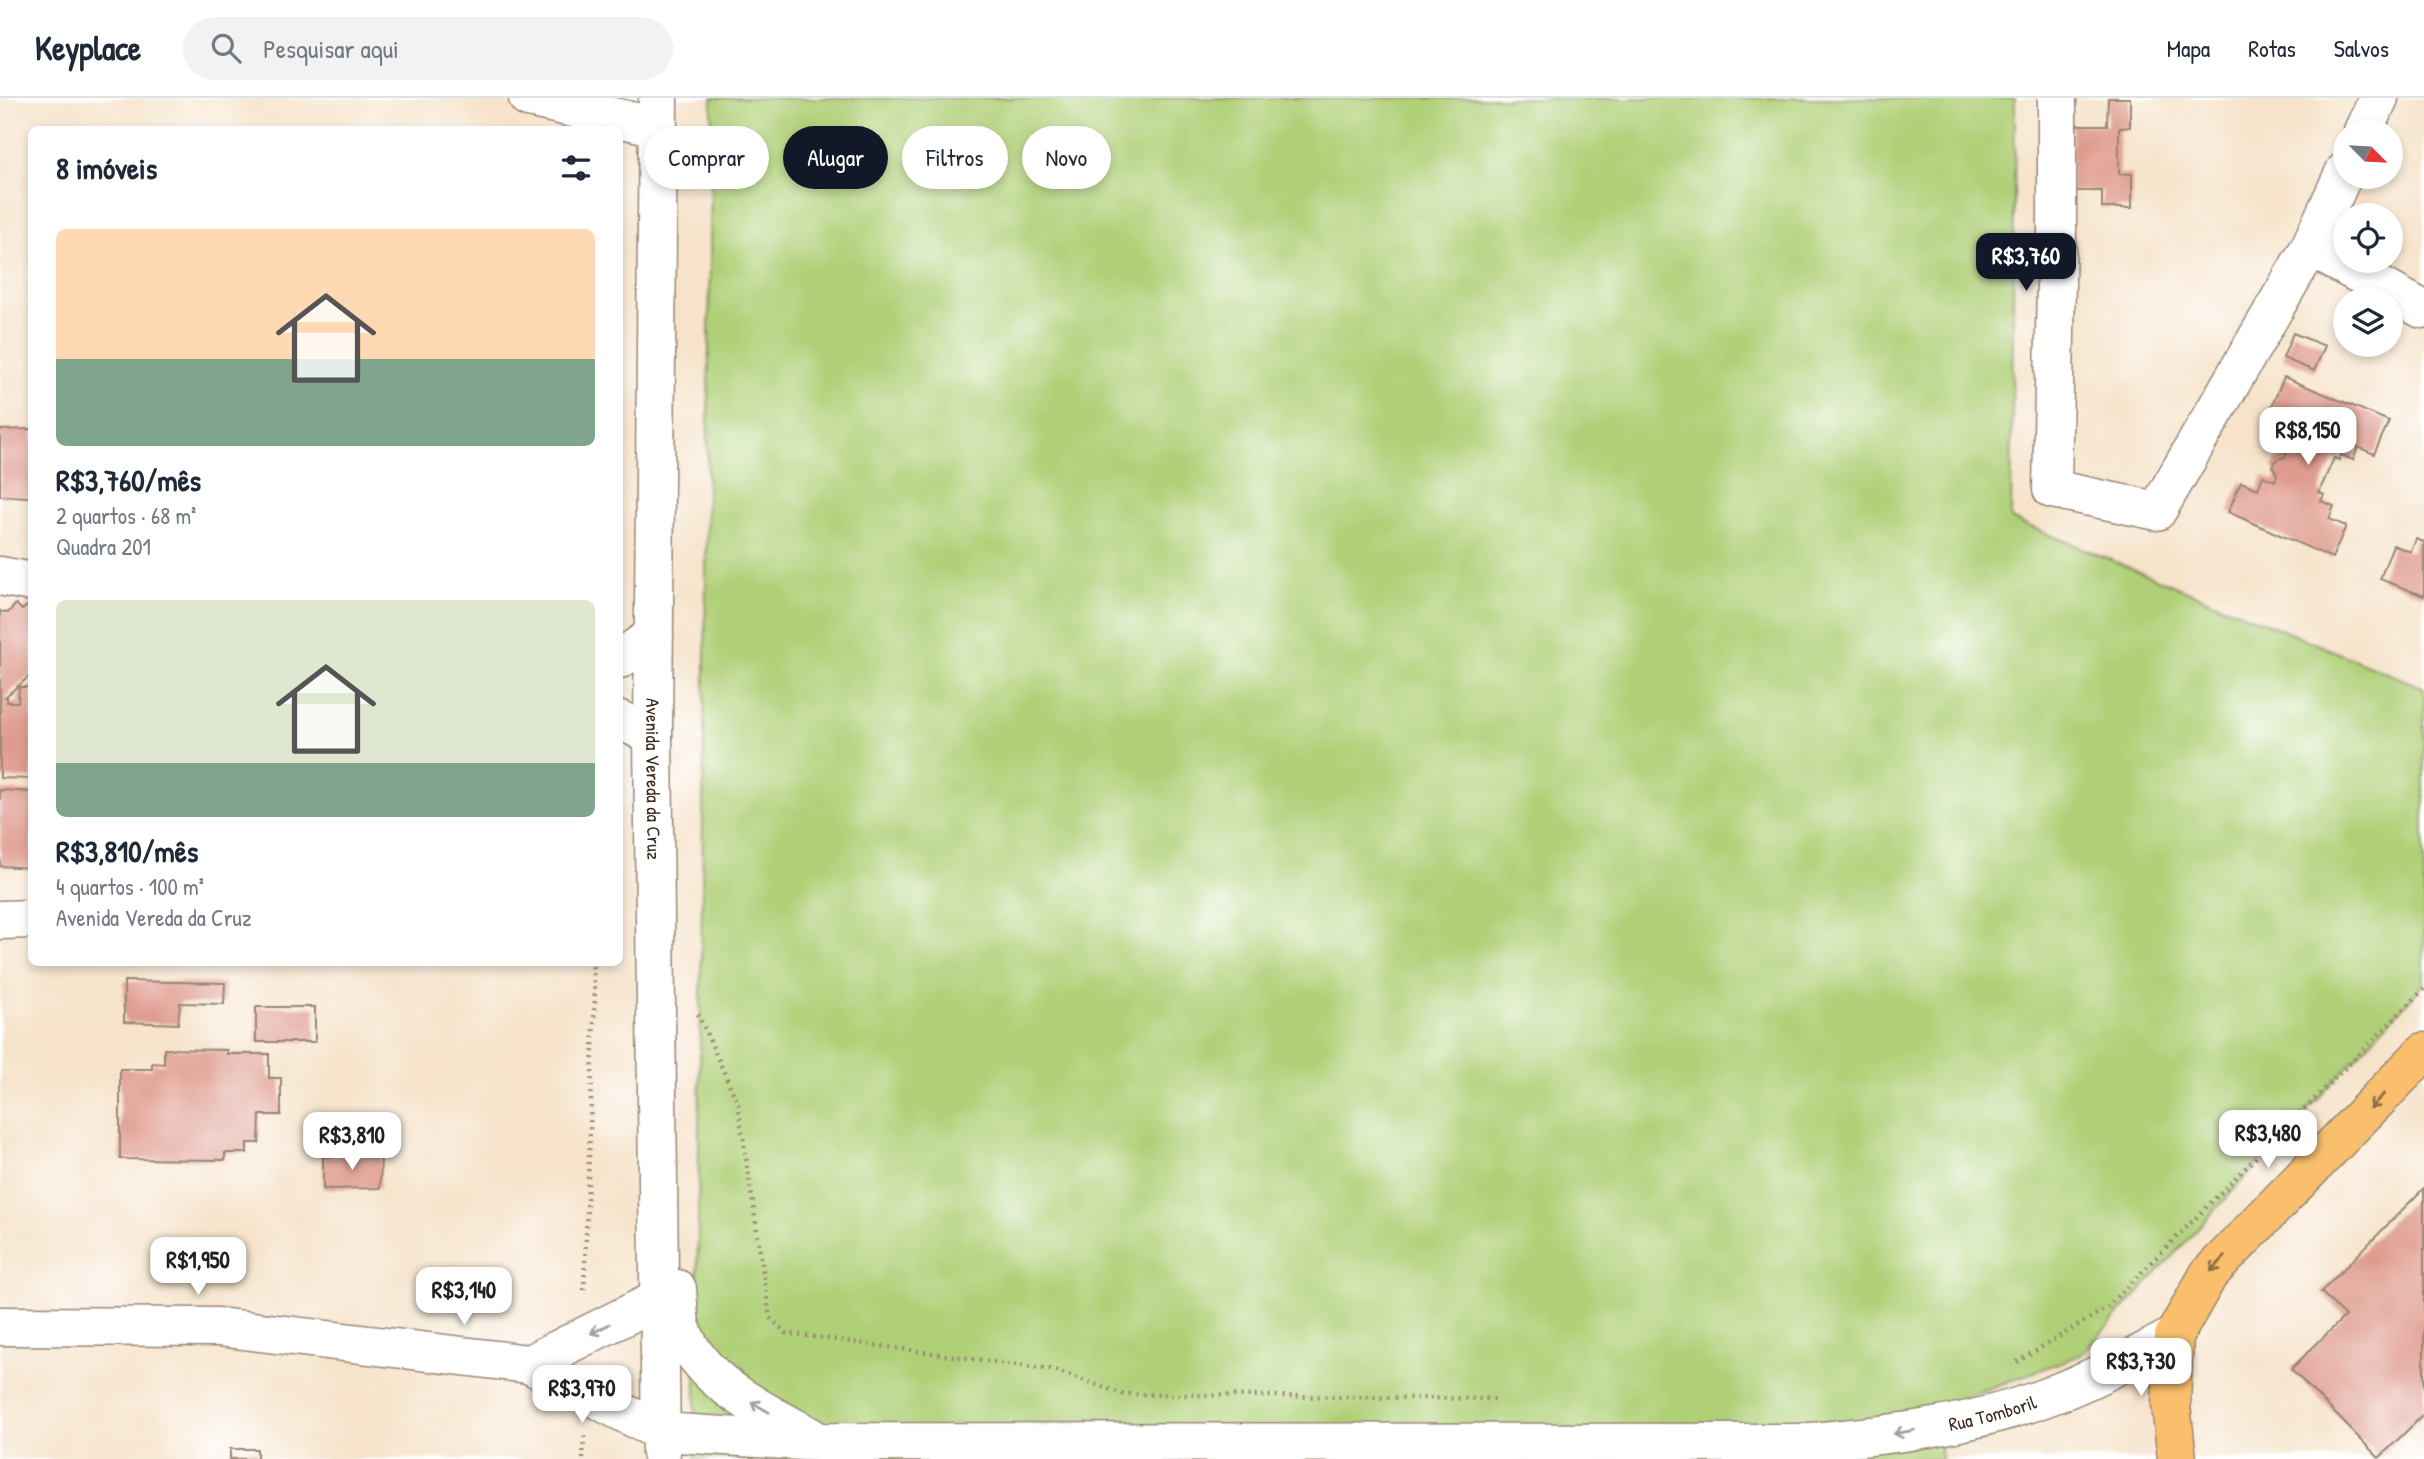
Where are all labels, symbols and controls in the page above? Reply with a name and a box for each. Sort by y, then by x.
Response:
search box [183,17,673,80]
text: Keyplace [35,26,141,70]
icon: search [207,29,245,67]
text: Pesquisar aqui [263,31,399,66]
text: Mapa [2167,32,2210,64]
text: Rotas [2248,32,2296,64]
text: Salvos [2334,32,2389,64]
north arrow [2333,119,2403,189]
map controls [2333,119,2403,357]
chip: Comprar [644,126,769,189]
chip: Alugar [783,126,888,189]
chip: Filtros [902,126,1008,189]
chip: Novo [1022,126,1111,189]
text: 8 imóveis [56,148,157,188]
icon: filters [557,149,595,187]
button: locate [2333,203,2403,273]
pin: R$3,760 [1961,234,2091,293]
text: R$3,760 [1992,240,2060,271]
icon: home [263,275,389,401]
button: layers [2333,287,2403,357]
pin: R$8,150 [2243,408,2373,467]
text: R$8,150 [2275,414,2341,445]
text: R$3,760/mês [56,460,201,500]
text: 2 quartos · 68 m² [56,500,196,531]
text: Quadra 201 [56,531,151,562]
icon: home [263,646,389,772]
street label: Avenida Vereda da Cruz [640,698,667,860]
text: R$3,810/mês [56,831,198,871]
text: 4 quartos · 100 m² [56,871,204,902]
text: Avenida Vereda da Cruz [56,902,252,933]
one-way arrow [2368,1092,2385,1109]
pin: R$3,480 [2203,1110,2333,1170]
pin: R$3,810 [287,1112,417,1172]
text: R$3,480 [2235,1117,2301,1148]
text: R$3,810 [319,1119,385,1150]
pin: R$1,950 [133,1238,263,1297]
text: R$1,950 [166,1244,230,1275]
one-way arrow [2210,1256,2227,1273]
pin: R$3,140 [399,1268,529,1327]
text: R$3,140 [432,1274,496,1305]
one-way arrow [590,1322,611,1336]
pin: R$3,730 [2076,1338,2206,1398]
text: R$3,730 [2106,1345,2176,1376]
pin: R$3,970 [517,1366,647,1425]
text: R$3,970 [548,1372,616,1403]
street label: Rua Tomboril [1946,1388,2041,1437]
one-way arrow [751,1400,771,1414]
one-way arrow [1893,1426,1916,1440]

